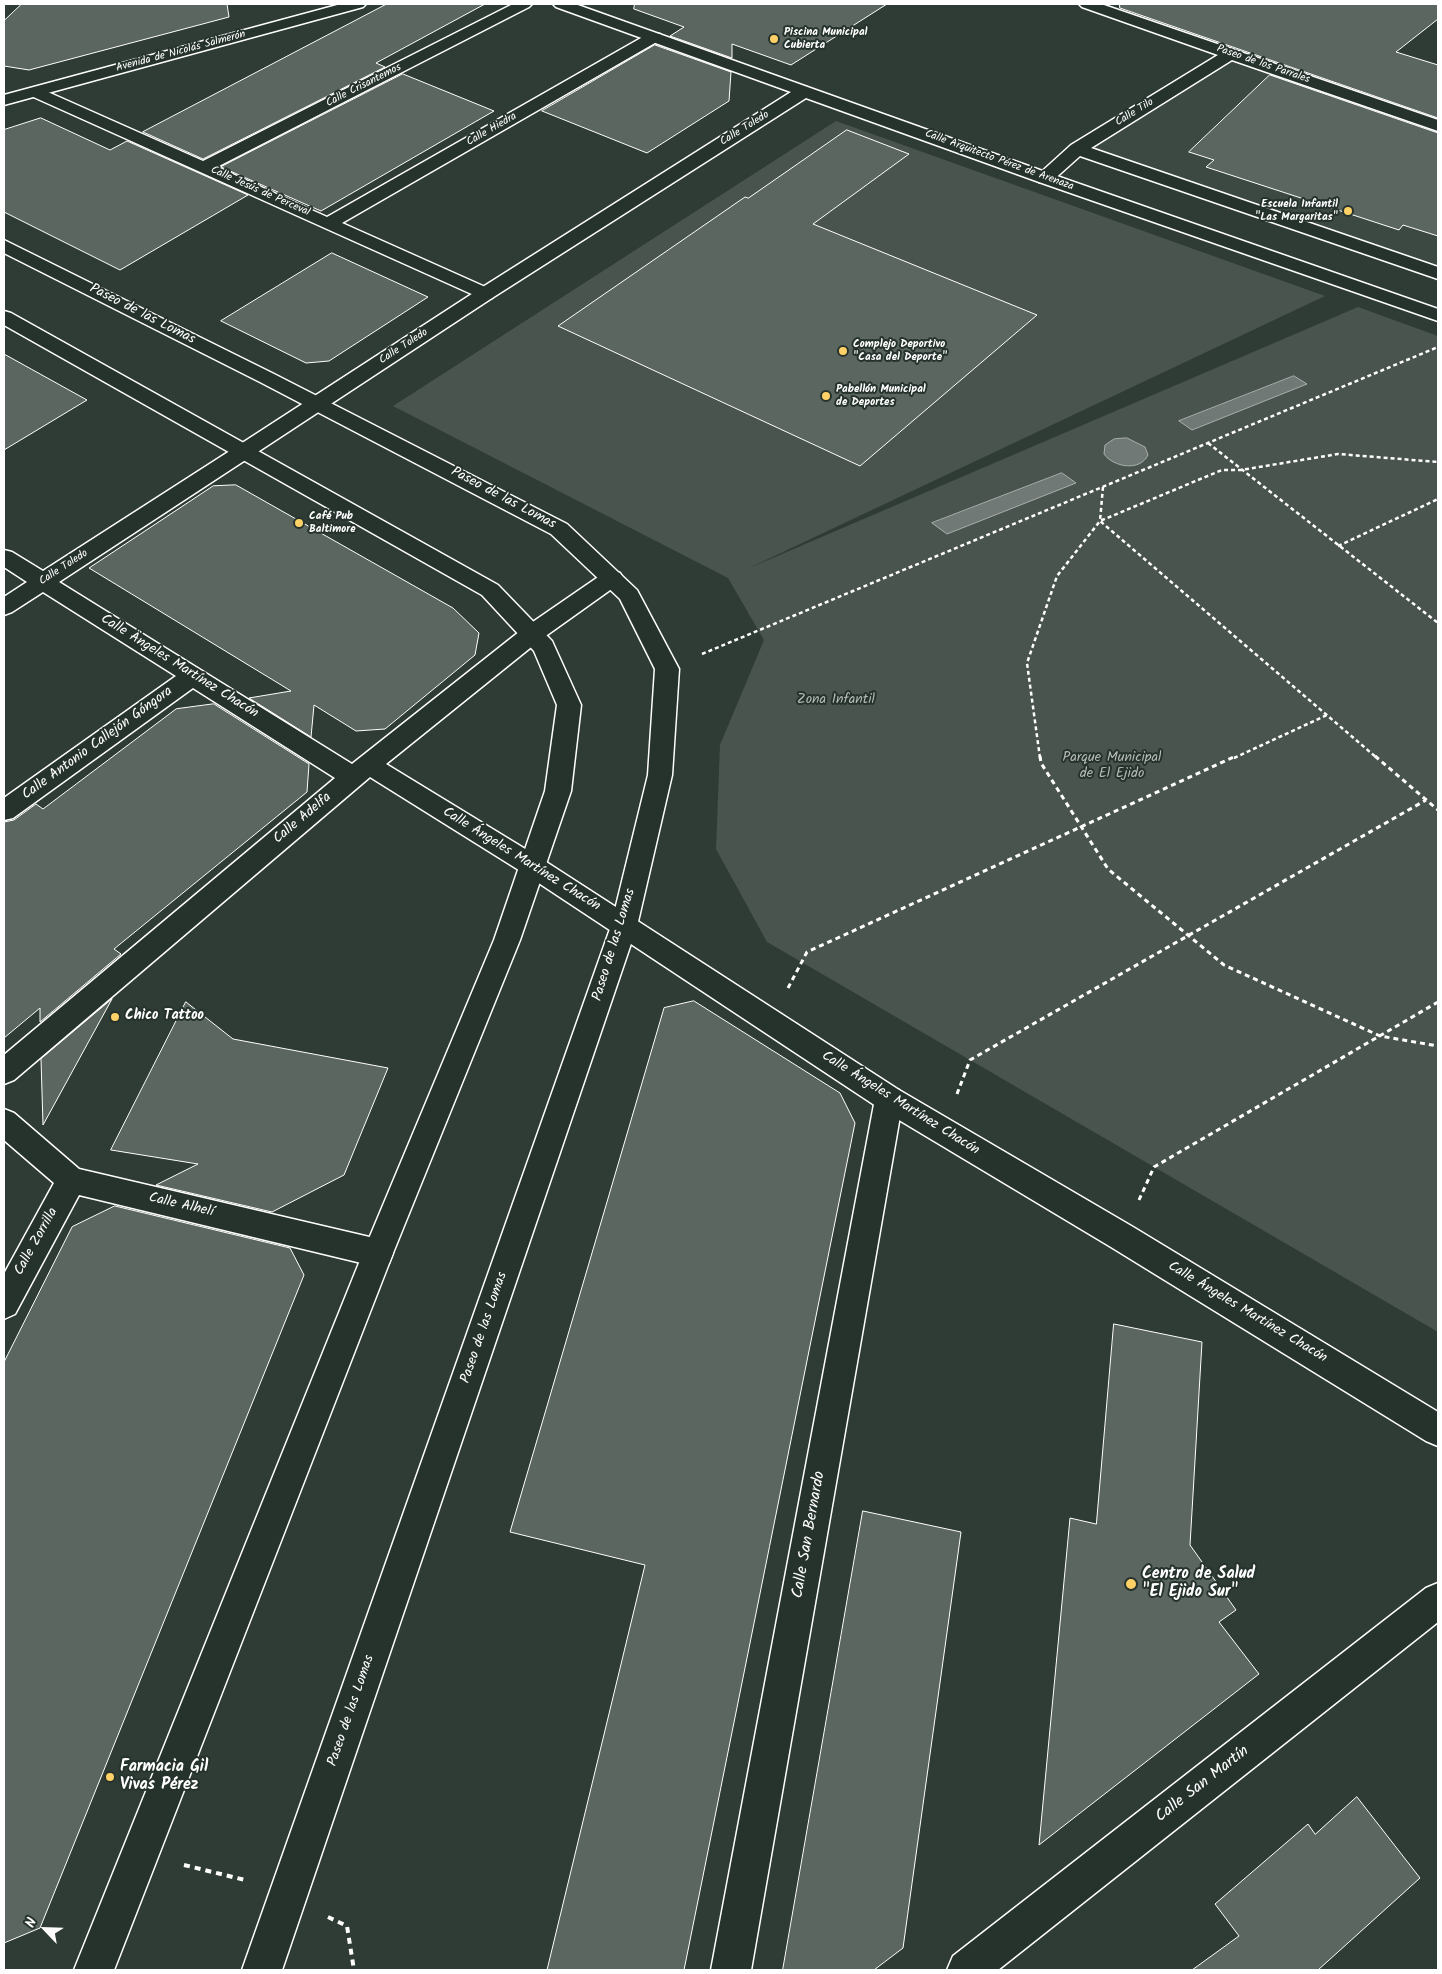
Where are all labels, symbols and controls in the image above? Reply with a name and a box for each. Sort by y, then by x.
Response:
place label: Piscina Municipal Cubierta [784,26,868,52]
street label: Avenida de Nicolás Salmerón [115,28,247,76]
marker: Piscina Municipal Cubierta [768,33,780,45]
street label: Paseo de los Parrales [1215,43,1311,87]
street label: Calle Crisantemos [324,61,404,111]
street label: Calle Tilo [1113,96,1157,130]
street label: Calle Toledo [718,109,772,149]
street label: Calle Hiedra [465,110,519,150]
street label: Calle Arquitecto Pérez de Arenaza [923,128,1075,194]
street label: Calle Jesús de Perceval [208,164,312,220]
place label: Escuela Infantil "Las Margaritas" [1255,198,1338,224]
marker: Escuela Infantil "Las Margaritas" [1342,205,1354,217]
street label: Paseo de las Lomas [86,281,198,349]
street label: Calle Toledo [377,326,431,368]
place label: Complejo Deportivo "Casa del Deporte" [853,338,947,364]
marker: Complejo Deportivo "Casa del Deporte" [837,345,849,357]
place label: Pabellón Municipal de Deportes [836,383,926,409]
marker: Pabellón Municipal de Deportes [820,390,832,402]
street label: Paseo de las Lomas [448,464,558,534]
place label: Café Pub Baltimore [309,510,356,536]
marker: Café Pub Baltimore [293,517,305,529]
street label: Calle Toledo [37,547,91,589]
street label: Calle Ängeles Martínez Chacón [97,611,261,723]
street label: Calle Antonio Callejón Góngora [20,684,176,804]
park label: Zona Infantil [797,693,875,709]
park label: Parque Municipal de El Ejido [1063,751,1161,784]
street label: Calle Adelfa [270,790,336,848]
street label: Calle Ángeles Martínez Chacón [439,804,603,916]
street label: Paseo de las Lomas [590,887,640,1003]
place label: Chico Tattoo [125,1009,204,1025]
marker: Chico Tattoo [109,1011,121,1023]
street label: Calle Ángeles Martínez Chacón [818,1048,982,1160]
street label: Calle Alhelí [147,1190,215,1222]
street label: Calle Zorrilla [12,1205,62,1279]
street label: Calle Ángeles Martínez Chacón [1164,1259,1330,1367]
street label: Paseo de las Lomas [458,1270,512,1386]
street label: Calle San Bernardo [789,1470,831,1600]
place label: Centro de Salud "El Ejido Sur" [1142,1565,1255,1603]
marker: Centro de Salud "El Ejido Sur" [1124,1577,1138,1591]
street label: Paseo de las Lomas [325,1653,379,1769]
street label: Calle San Martín [1152,1743,1254,1827]
place label: Farmacia Gil Vivas Pérez [120,1758,208,1796]
marker: Farmacia Gil Vivas Pérez [104,1771,116,1783]
north arrow [20,1904,70,1954]
text: N [19,1914,43,1931]

